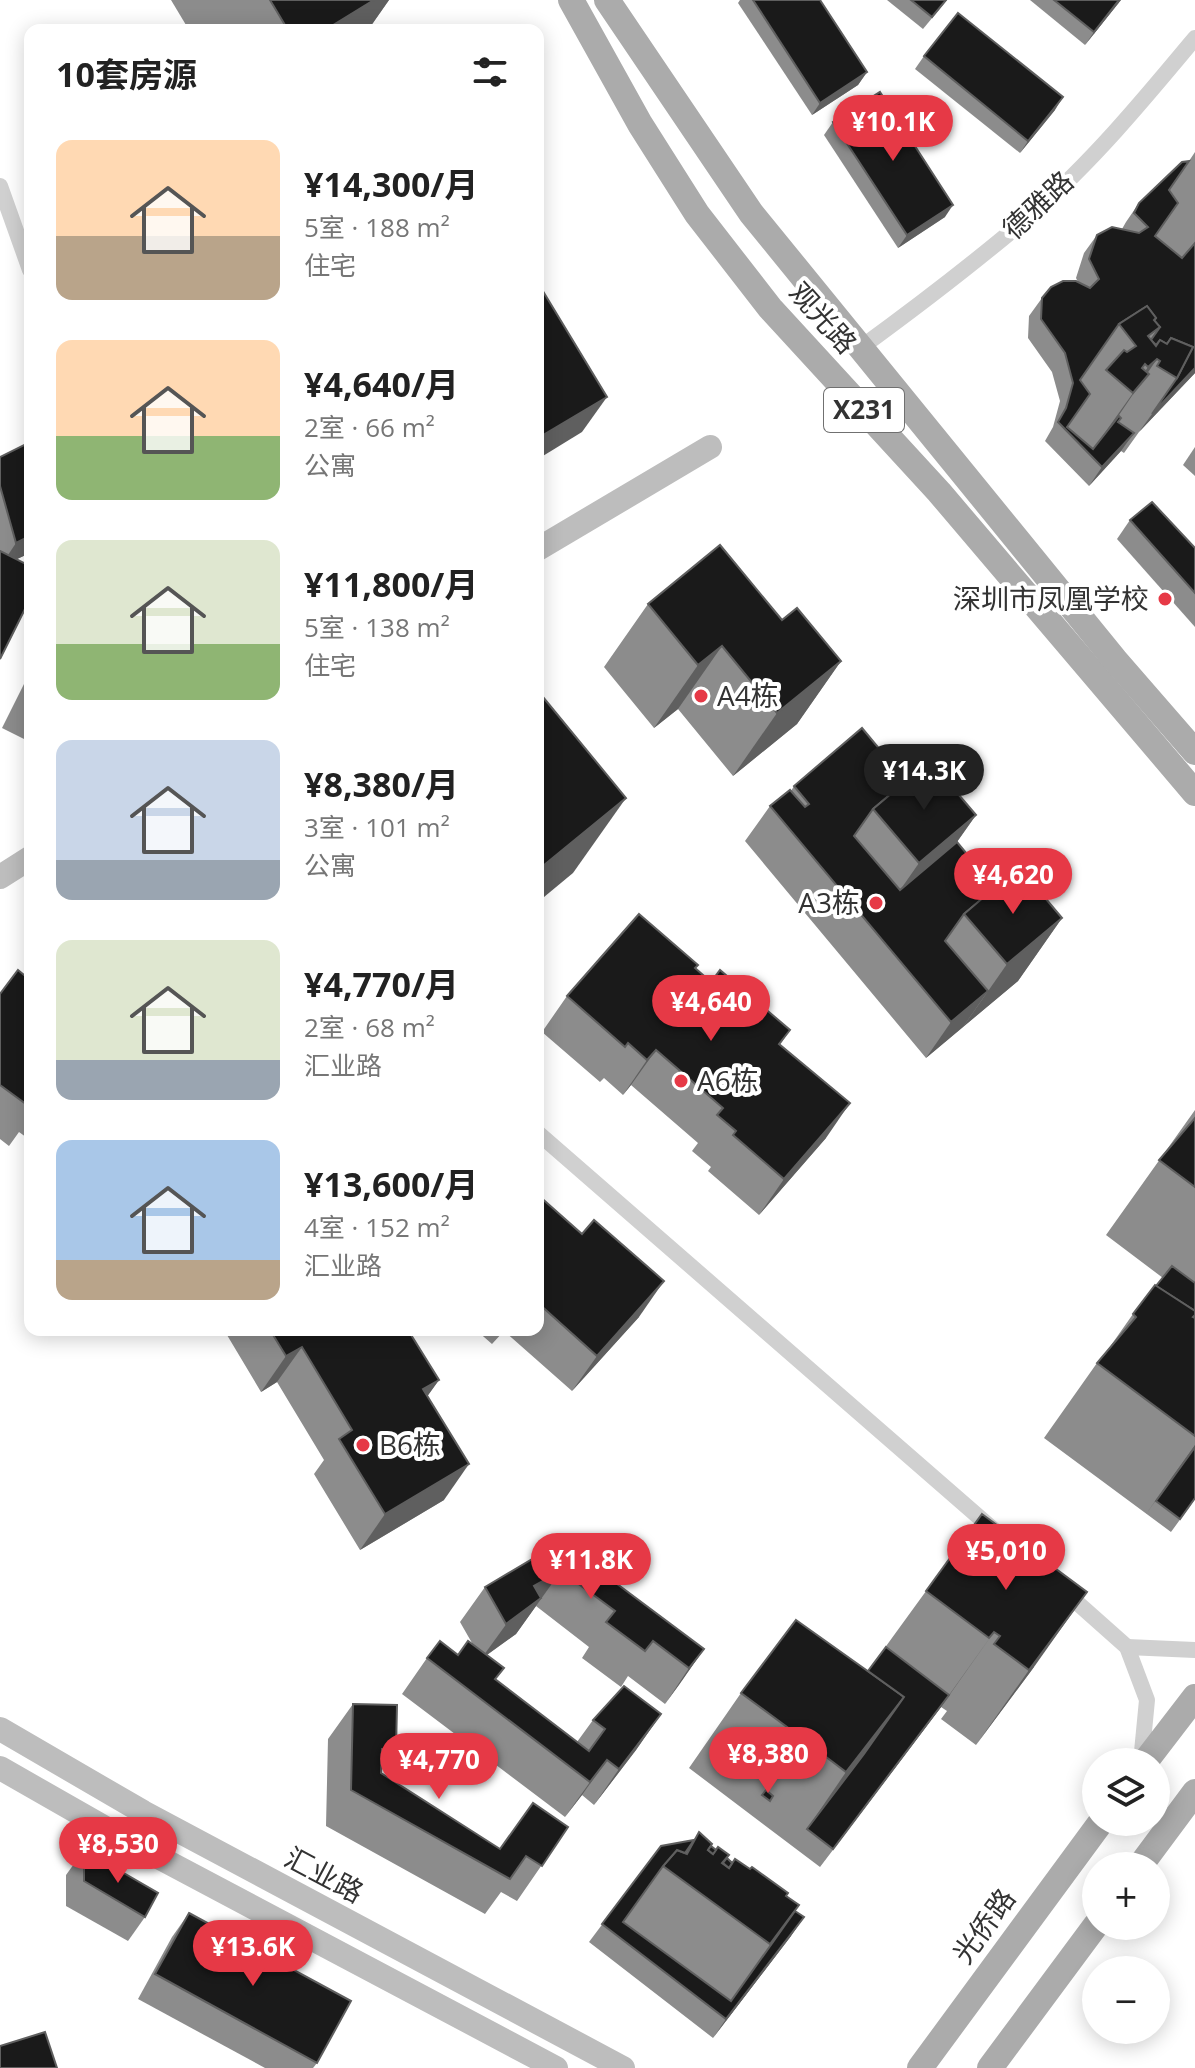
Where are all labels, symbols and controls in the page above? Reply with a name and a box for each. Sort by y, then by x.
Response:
icon: filters [468,50,512,94]
text: 10套房源 [56,51,197,97]
pin: ¥10.1K [828,95,958,163]
text: ¥10.1K [851,103,935,139]
text: ¥14,300/月 [304,161,478,207]
street label: 德雅路 [994,162,1081,247]
icon: home [120,172,216,268]
text: 5室 · 188 m² [304,209,450,245]
text: 住宅 [304,247,356,283]
street label: 观光路 [782,273,866,361]
text: ¥4,640/月 [304,361,459,407]
icon: home [120,372,216,468]
road number: X231 [824,388,904,432]
text: 2室 · 66 m² [304,409,435,445]
text: 公寓 [304,447,356,483]
text: ¥11,800/月 [304,561,478,607]
icon: home [120,572,216,668]
place label: 深圳市凤凰学校 [953,579,1149,617]
marker: 深圳市凤凰学校 [1156,590,1174,608]
text: 5室 · 138 m² [304,609,450,645]
text: 住宅 [304,647,356,683]
place label: A4栋 [717,676,779,714]
marker: A4栋 [692,687,710,705]
pin: ¥14.3K [859,744,989,812]
text: ¥14.3K [882,752,966,788]
text: ¥8,380/月 [304,761,459,807]
icon: home [120,772,216,868]
text: 3室 · 101 m² [304,809,450,845]
text: 公寓 [304,847,356,883]
pin: ¥4,620 [948,848,1078,916]
text: ¥4,620 [972,856,1054,892]
place label: A3栋 [798,883,860,921]
marker: A3栋 [867,894,885,912]
text: ¥4,770/月 [304,961,459,1007]
icon: home [120,972,216,1068]
pin: ¥4,640 [646,975,776,1043]
text: ¥4,640 [670,983,752,1019]
text: 2室 · 68 m² [304,1009,435,1045]
text: 汇业路 [304,1047,382,1083]
place label: A6栋 [697,1061,759,1099]
marker: A6栋 [672,1072,690,1090]
text: ¥13,600/月 [304,1161,478,1207]
icon: home [120,1172,216,1268]
text: 4室 · 152 m² [304,1209,450,1245]
text: 汇业路 [304,1247,382,1283]
place label: B6栋 [379,1425,441,1463]
marker: B6栋 [354,1436,372,1454]
pin: ¥5,010 [941,1524,1071,1592]
text: ¥5,010 [965,1532,1047,1568]
pin: ¥11.8K [526,1533,656,1601]
text: ¥11.8K [549,1541,633,1577]
pin: ¥8,380 [703,1727,833,1795]
pin: ¥4,770 [374,1733,504,1801]
text: ¥8,380 [727,1735,809,1771]
text: ¥4,770 [398,1741,480,1777]
map controls [1082,1748,1170,2044]
button: layers [1082,1748,1170,1836]
pin: ¥8,530 [53,1817,183,1885]
text: ¥8,530 [77,1825,159,1861]
street label: 汇业路 [278,1838,370,1911]
button: + [1082,1852,1170,1940]
street label: 光侨路 [943,1880,1023,1971]
pin: ¥13.6K [188,1920,318,1988]
text: ¥13.6K [211,1928,295,1964]
button: − [1082,1956,1170,2044]

